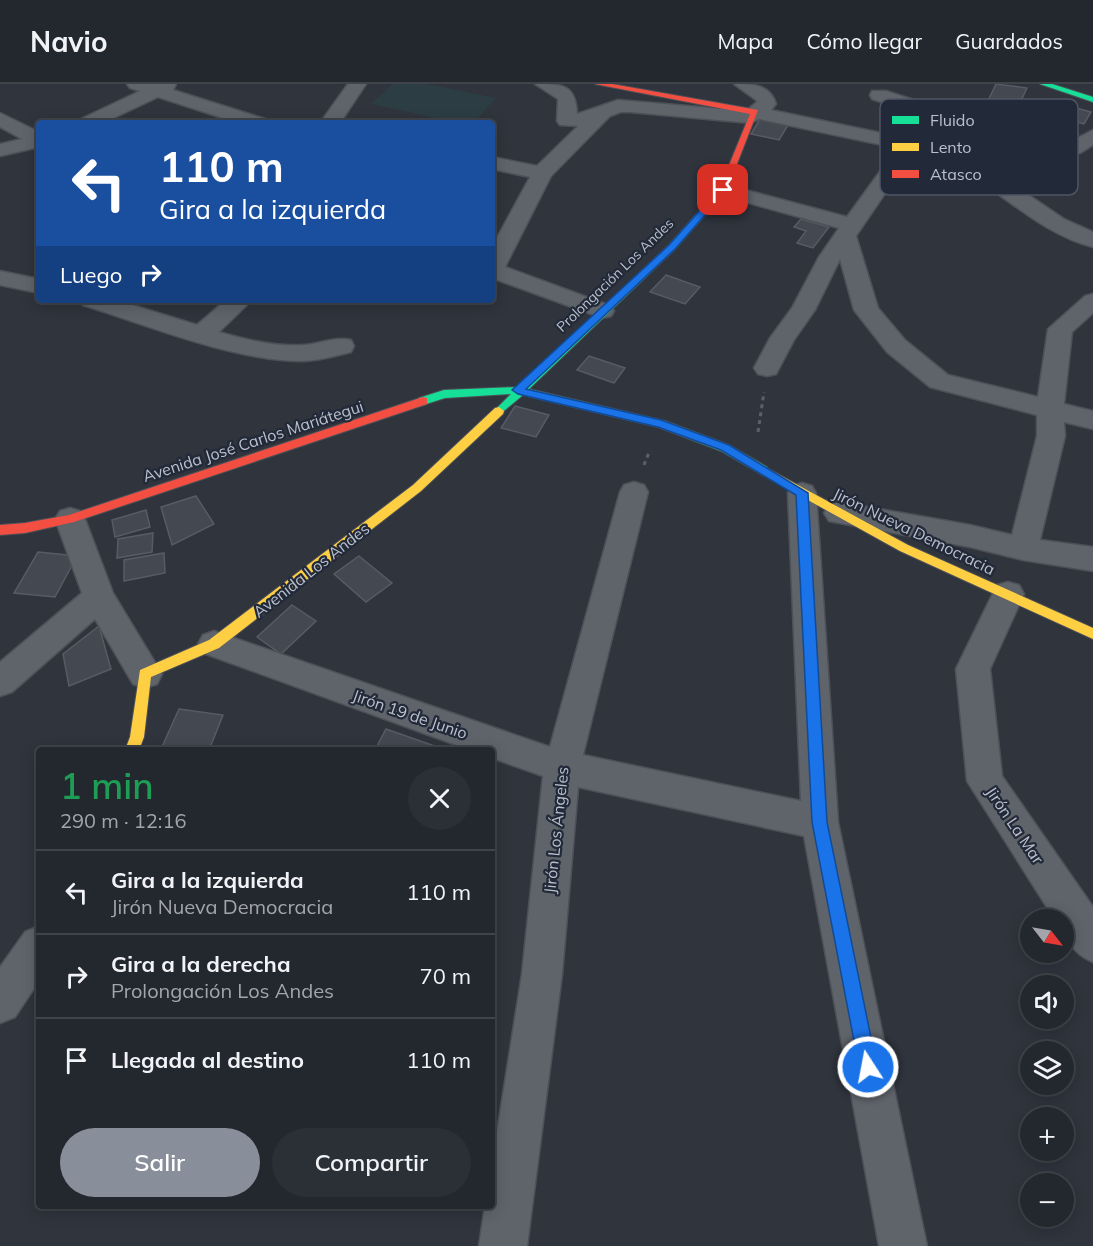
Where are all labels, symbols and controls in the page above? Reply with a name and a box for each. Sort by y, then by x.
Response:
text: Navio [30,24,107,59]
text: Mapa [718,28,773,54]
text: Cómo llegar [806,28,922,54]
text: Guardados [955,28,1063,54]
legend [880,99,1078,195]
text: Fluido [930,110,975,130]
text: Lento [930,137,971,157]
text: 110 m [159,140,284,193]
icon: left [60,144,138,222]
pin [697,164,748,215]
text: Atasco [930,164,982,184]
icon: arrive [706,173,739,206]
text: Gira a la izquierda [159,192,386,226]
street label: Prolongación Los Andes [553,214,677,336]
icon: right [134,258,167,291]
text: Luego [60,261,122,289]
street label: Avenida José Carlos Mariátegui [140,396,366,486]
street label: Jirón Nueva Democracia [830,483,998,579]
street label: Avenida Los Andes [249,518,373,622]
street label: Jirón 19 de Junio [350,685,470,743]
text: 1 min [60,763,154,808]
street label: Jirón Los Ángeles [539,766,573,894]
button: close [408,767,471,830]
street label: Jirón La Mar [982,782,1048,868]
text: 290 m · 12:16 [60,808,186,833]
text: Gira a la izquierda [111,866,304,894]
icon: left [60,876,93,909]
text: 110 m [406,878,471,906]
text: Jirón Nueva Democracia [111,894,333,919]
north arrow [1020,909,1074,963]
map controls [1020,909,1074,1227]
text: Gira a la derecha [111,950,291,978]
icon: right [60,960,93,993]
text: 70 m [420,962,471,990]
button: sound [1020,975,1074,1029]
text: Prolongación Los Andes [111,978,334,1003]
position arrow [836,1035,900,1099]
button: layers [1020,1041,1074,1095]
icon: arrive [60,1044,93,1077]
text: Llegada al destino [111,1046,304,1074]
text: 110 m [406,1046,471,1074]
button: + [1020,1107,1074,1161]
button: Salir [60,1128,260,1197]
button: Compartir [272,1128,471,1197]
button: − [1020,1173,1074,1227]

